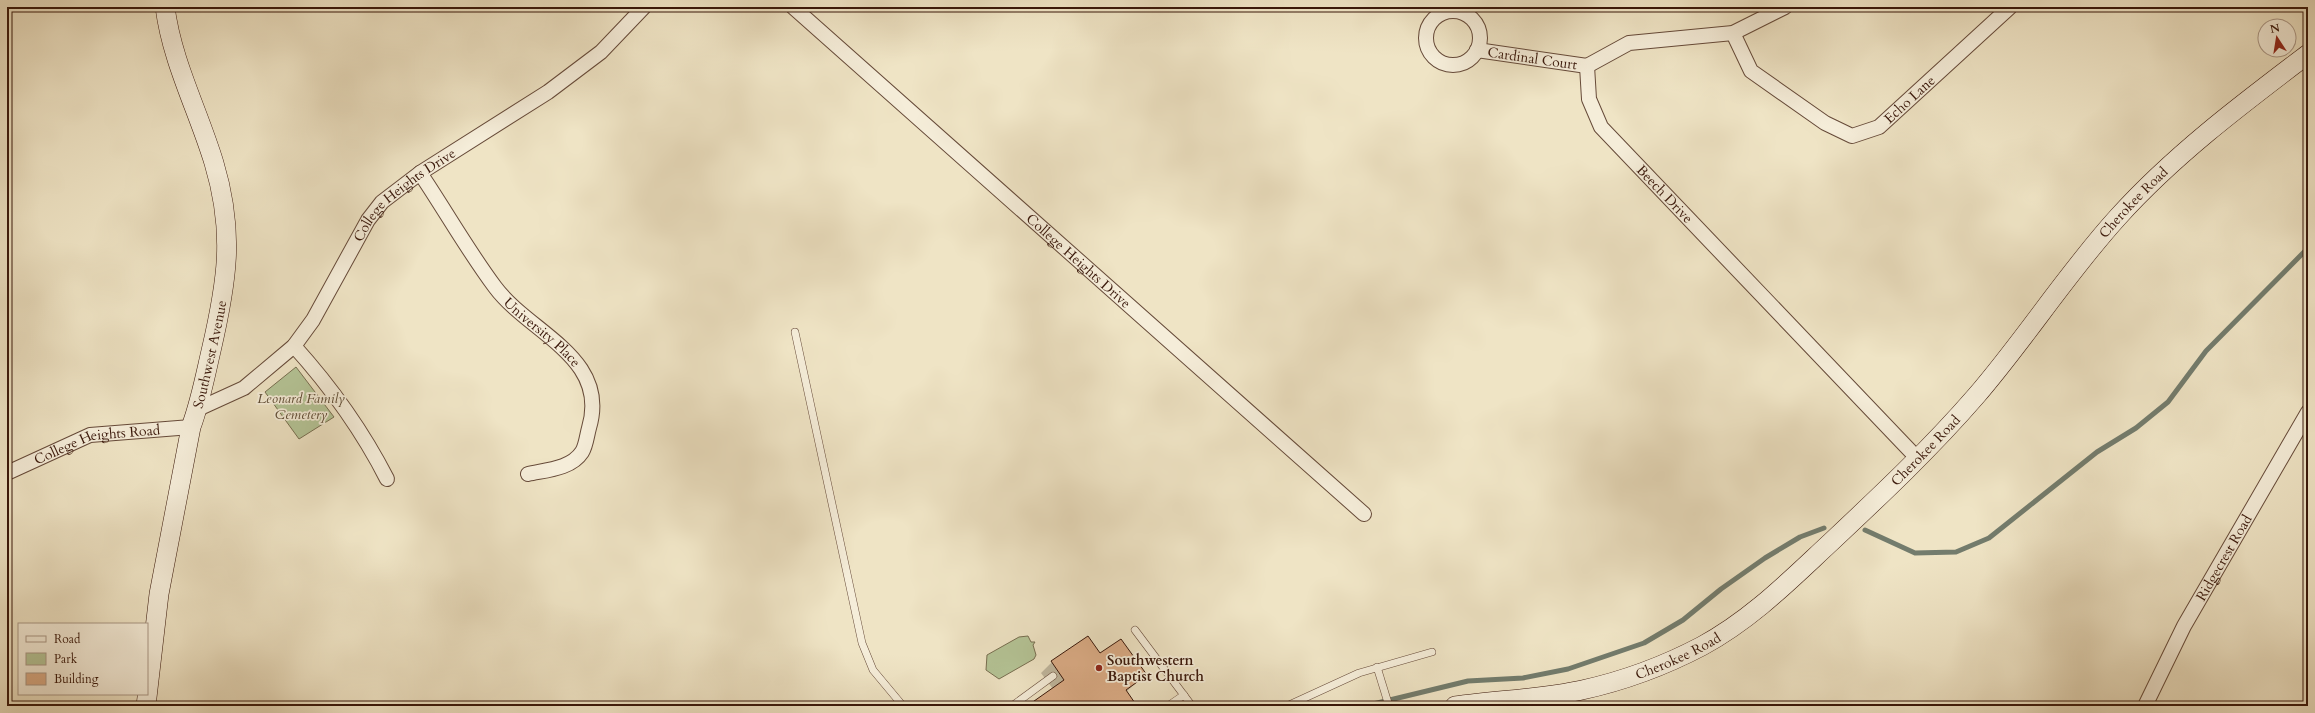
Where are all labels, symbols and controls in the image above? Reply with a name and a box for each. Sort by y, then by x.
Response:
north arrow [2257,18,2297,58]
text: N [2269,20,2282,37]
street label: Cardinal Court [1486,43,1579,75]
street label: Echo Lane [1880,71,1939,128]
street label: College Heights Drive [349,144,459,245]
street label: Beech Drive [1632,161,1697,228]
street label: Cherokee Road [2095,162,2173,242]
street label: College Heights Drive [1022,209,1135,313]
street label: University Place [499,293,585,371]
street label: Southwest Avenue [189,299,231,411]
park label: Leonard Family Cemetery [257,389,345,424]
street label: Cherokee Road [1887,411,1965,490]
street label: College Heights Road [31,420,161,469]
street label: Ridgecrest Road [2192,511,2257,605]
legend [18,623,148,695]
street label: Cherokee Road [1633,628,1725,684]
text: Road [54,631,81,647]
text: Park [54,651,78,667]
place label: Southwestern Baptist Church [1107,651,1204,686]
marker: Southwestern Baptist Church [1094,663,1104,673]
text: Building [54,671,99,687]

